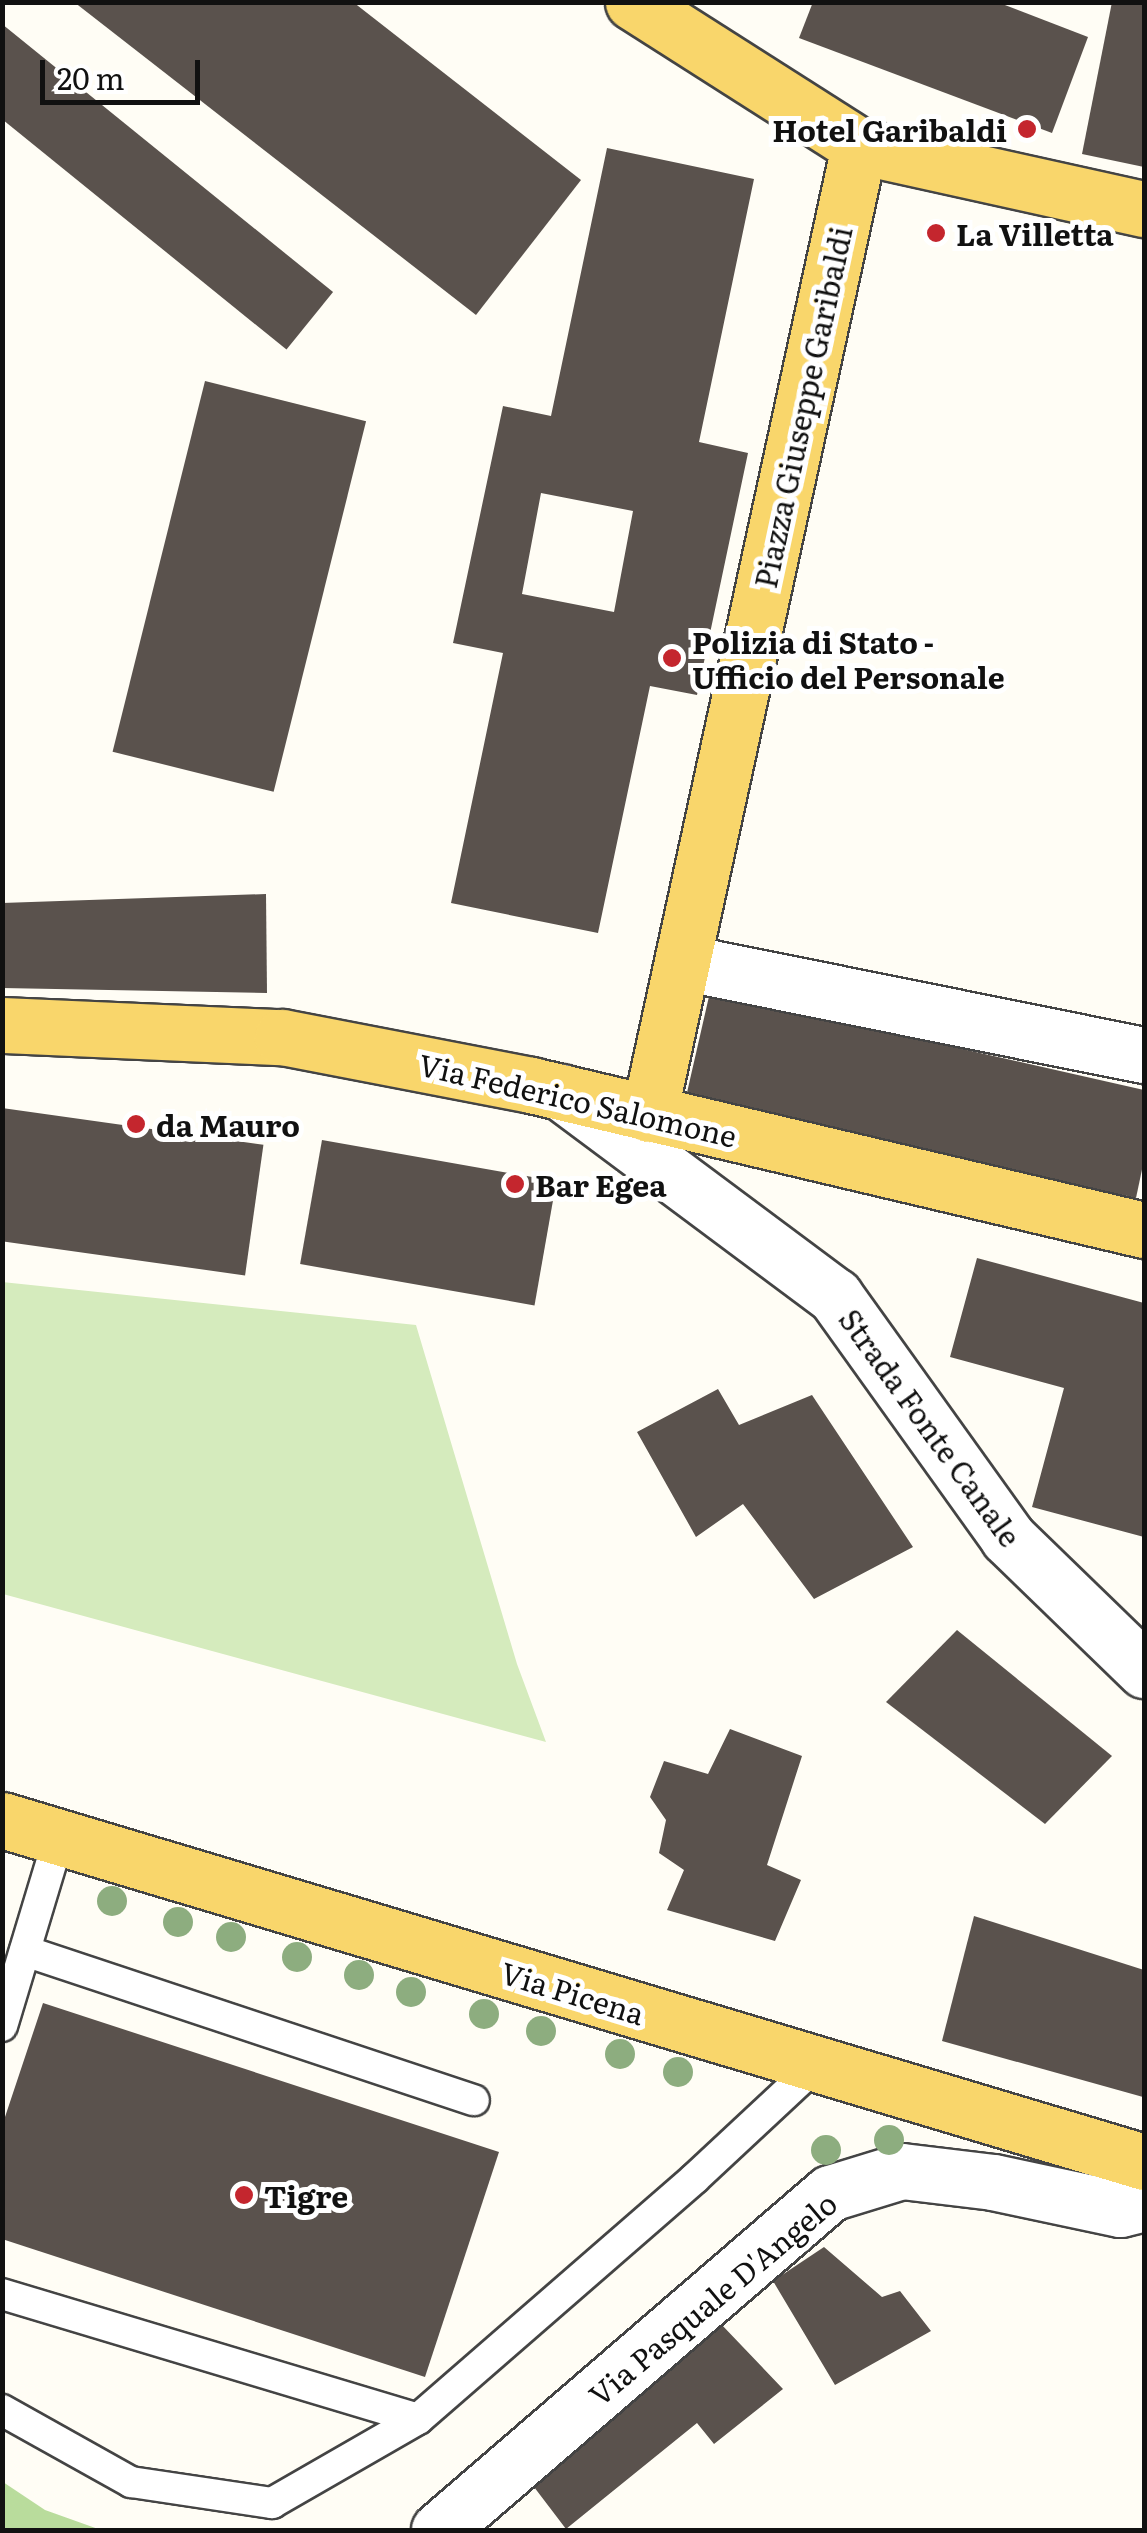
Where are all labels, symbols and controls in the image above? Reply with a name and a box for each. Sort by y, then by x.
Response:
scale bar [45,40,205,102]
text: 20 m [57,55,125,99]
place label: Hotel Garibaldi [772,111,1007,147]
marker: Hotel Garibaldi [1016,118,1038,140]
place label: La Villetta [956,215,1114,251]
marker: La Villetta [925,222,947,244]
street label: Piazza Giuseppe Garibaldi [746,223,858,591]
place label: Polizia di Stato - Ufficio del Personale [692,623,1005,694]
marker: Polizia di Stato - Ufficio del Personale [661,647,683,669]
street label: Via Federico Salomone [416,1045,740,1153]
place label: da Mauro [156,1106,300,1142]
marker: da Mauro [125,1113,147,1135]
place label: Bar Egea [535,1166,667,1202]
marker: Bar Egea [504,1173,526,1195]
street label: Strada Fonte Canale [833,1301,1029,1553]
street label: Via Picena [497,1953,649,2031]
place label: Tigre [264,2177,348,2213]
marker: Tigre [233,2184,255,2206]
street label: Via Pasquale D'Angelo [581,2184,843,2412]

